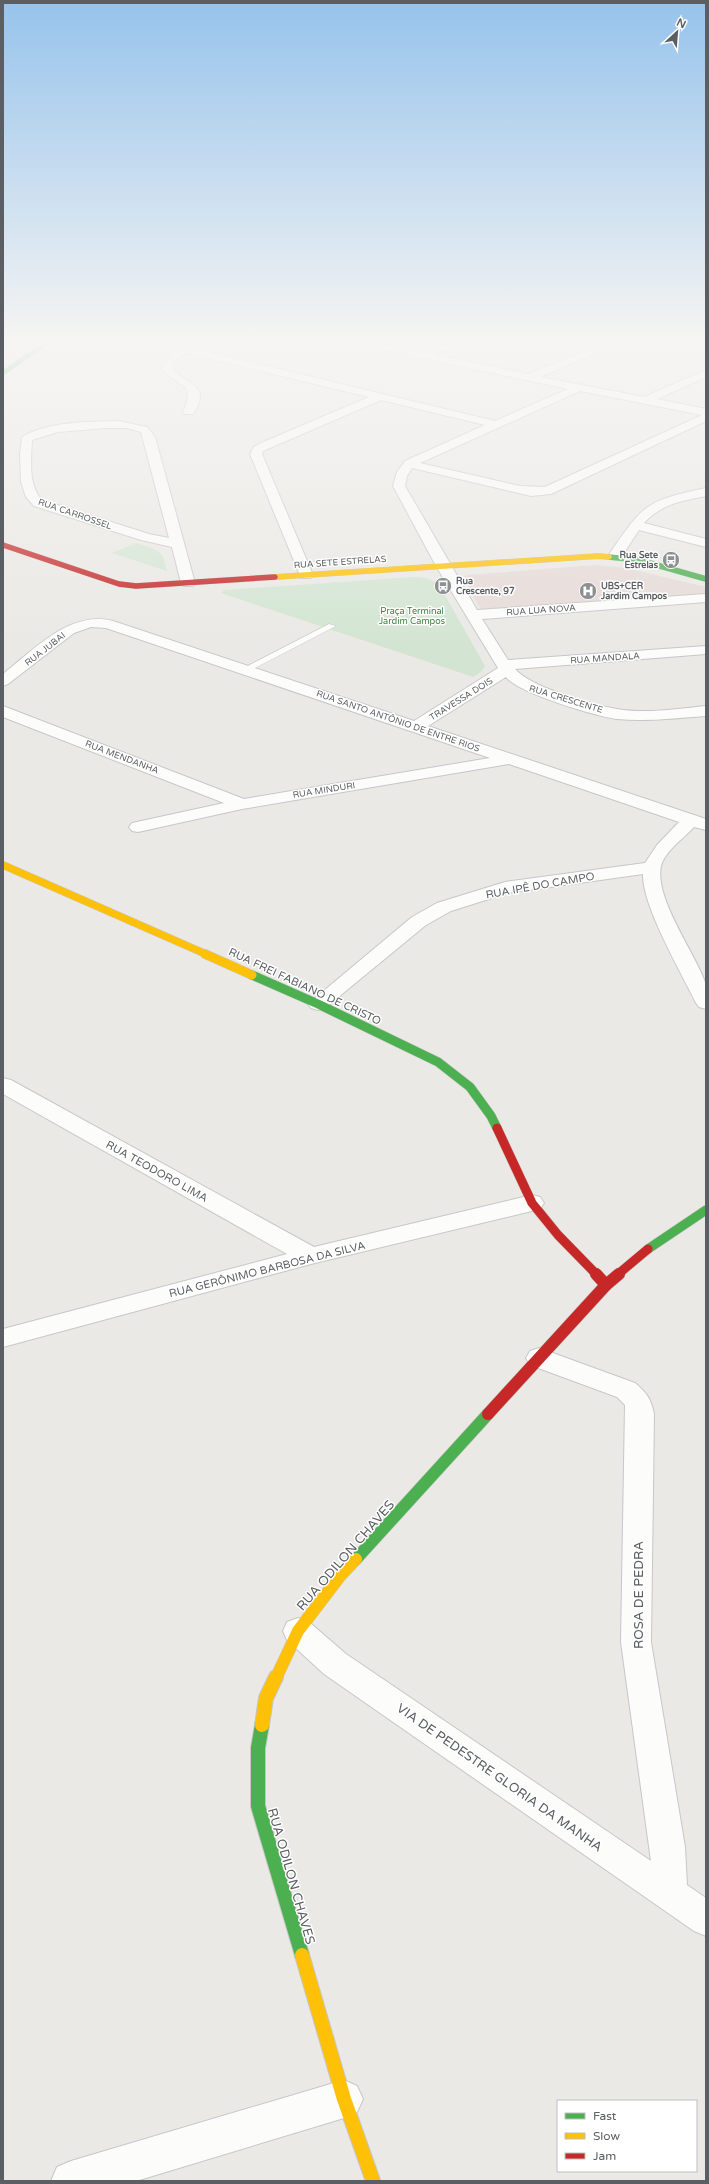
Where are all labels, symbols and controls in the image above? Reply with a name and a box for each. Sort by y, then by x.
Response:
north arrow [657,12,697,52]
text: N [674,16,688,31]
street label: RUA CARROSSEL [37,497,114,533]
place label: Rua Sete Estrelas [620,550,659,571]
bus stop icon: Rua Sete Estrelas [661,550,681,570]
street label: RUA SETE ESTRELAS [293,554,387,571]
bus stop icon: Rua Crescente, 97 [433,576,453,596]
place label: Rua Crescente, 97 [456,576,515,597]
hospital icon: UBS+CER Jardim Campos [578,581,598,601]
place label: UBS+CER Jardim Campos [600,581,668,602]
street label: RUA LUA NOVA [506,603,577,618]
park label: Praça Terminal Jardim Campos [379,606,445,627]
street label: RUA JUBAI [23,630,68,669]
street label: RUA MANDALA [570,651,641,666]
street label: TRAVESSA DOIS [428,675,495,723]
street label: RUA CRESCENTE [528,683,604,716]
street label: RUA SANTO ANTÔNIO DE ENTRE RIOS [315,687,482,755]
street label: RUA MENDANHA [84,738,160,777]
street label: RUA MINDURI [292,780,356,801]
street label: RUA IPÊ DO CAMPO [485,870,596,901]
street label: RUA FREI FABIANO DE CRISTO [226,945,383,1028]
street label: RUA TEODORO LIMA [103,1138,210,1205]
street label: RUA GERÔNIMO BARBOSA DA SILVA [168,1239,367,1300]
street label: RUA ODILON CHAVES [293,1497,398,1614]
street label: ROSA DE PEDRA [631,1541,647,1649]
street label: VIA DE PEDESTRE GLORIA DA MANHA [393,1700,606,1856]
street label: RUA ODILON CHAVES [264,1806,318,1946]
legend [557,2100,697,2172]
text: Fast [593,2109,617,2123]
text: Slow [593,2129,620,2143]
text: Jam [593,2149,616,2163]

